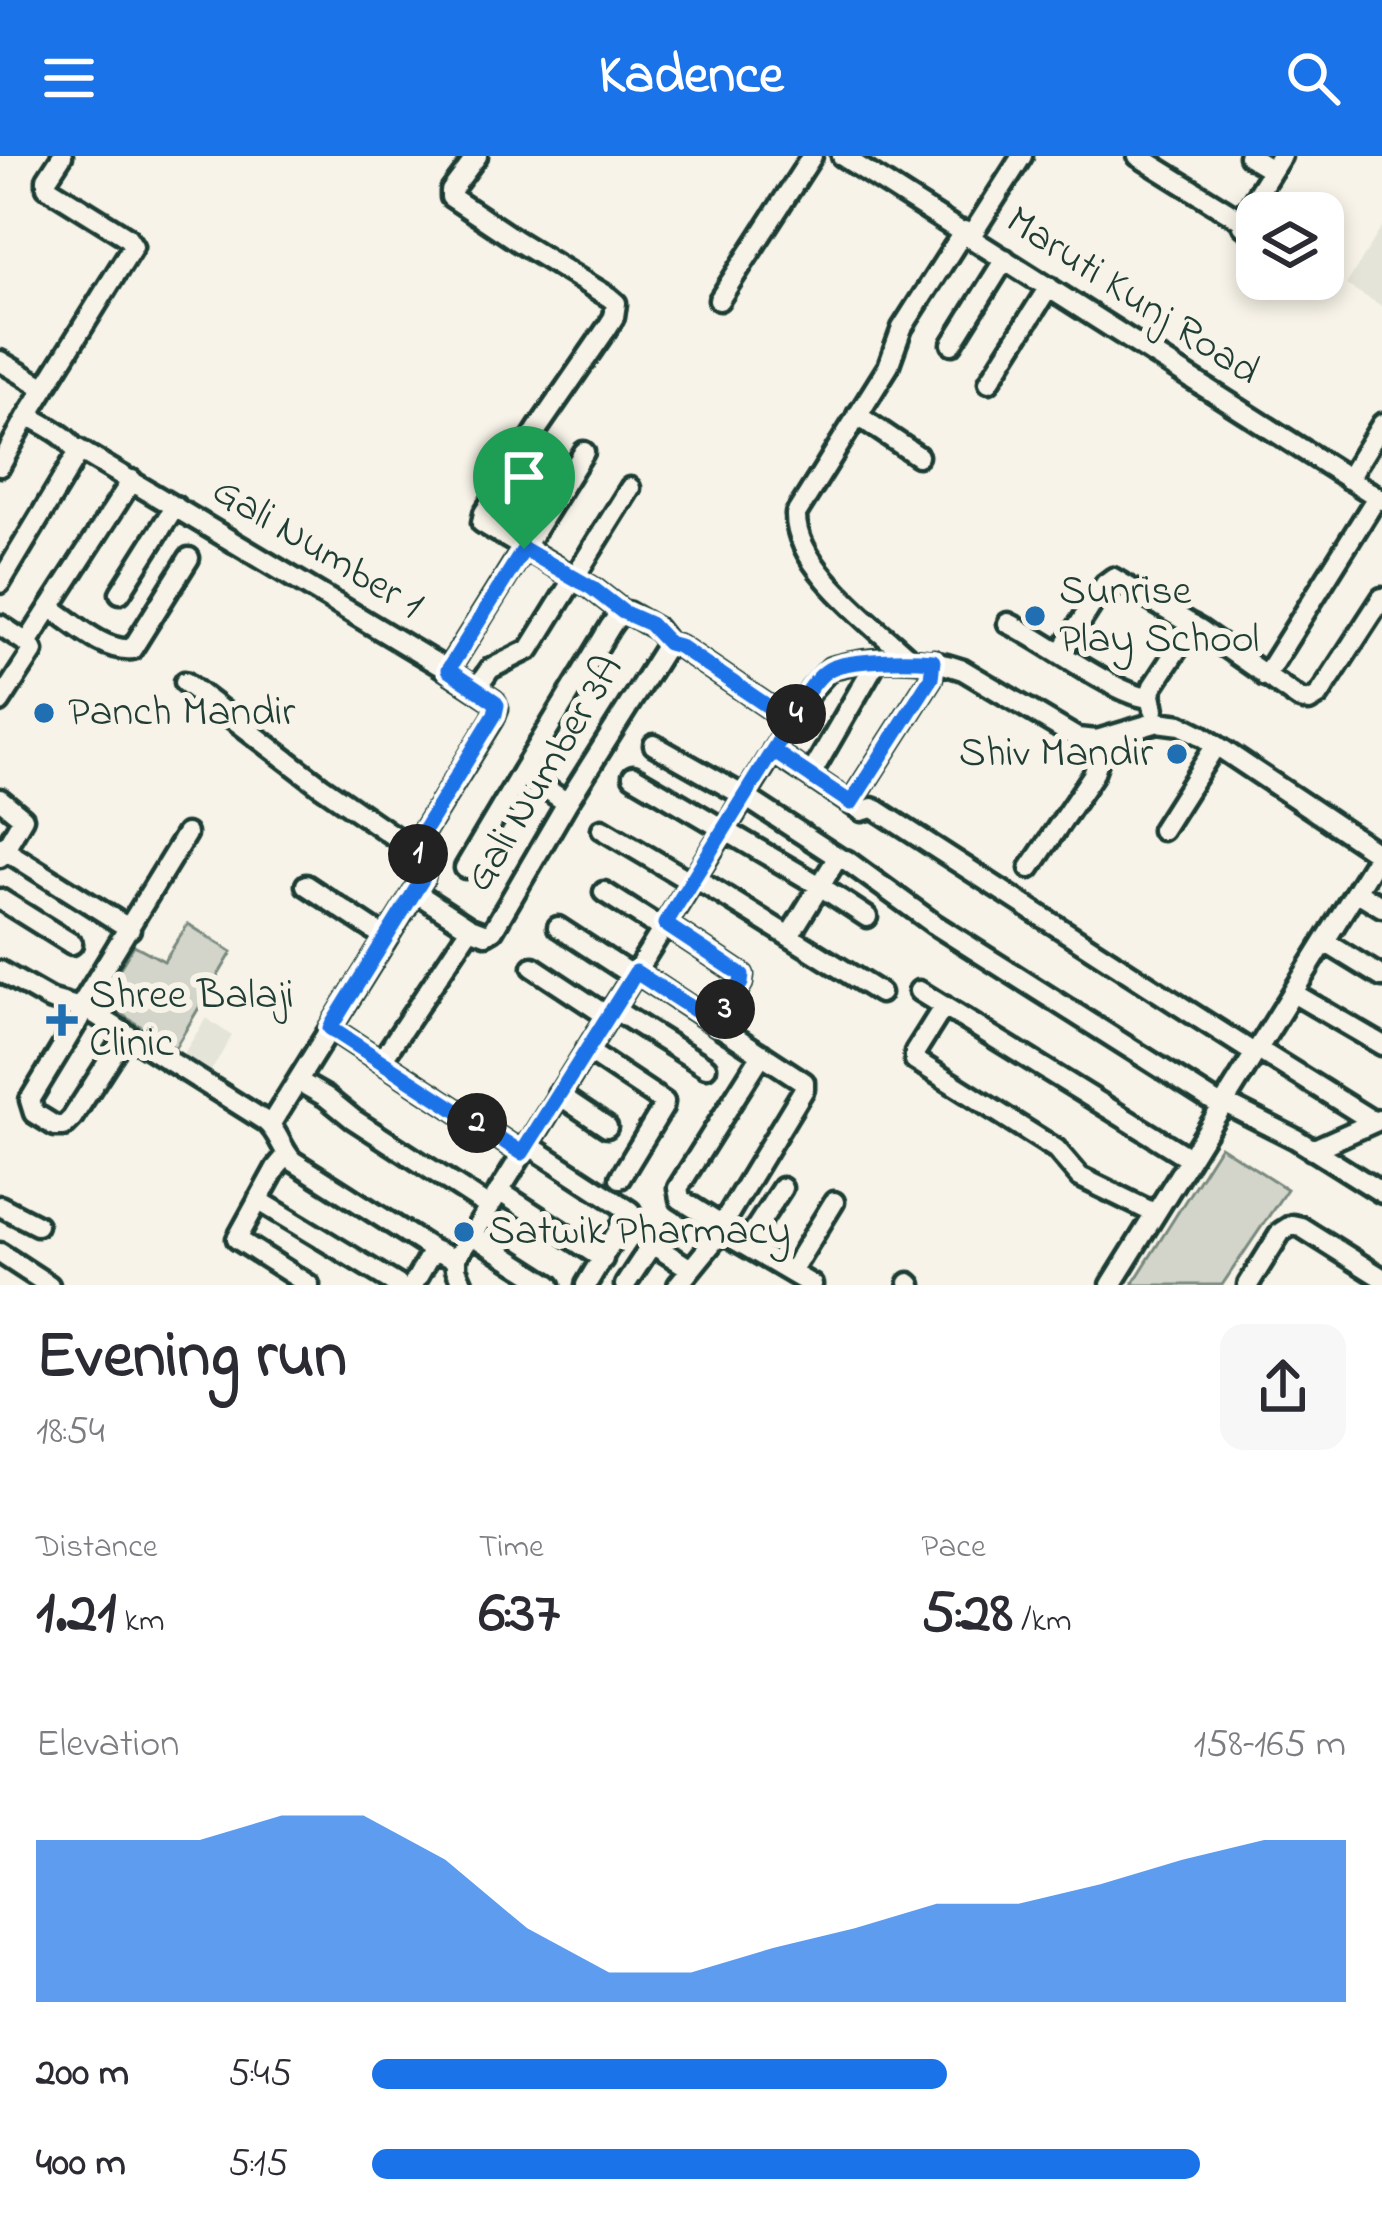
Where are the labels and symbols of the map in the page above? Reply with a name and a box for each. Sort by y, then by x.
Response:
street label: Maruti Kunj Road [993,192,1271,402]
pin [473,426,575,549]
street label: Gali Number 1 [200,462,434,636]
place label: Sunrise Play School [1059,562,1259,671]
marker: Sunrise Play School [1022,603,1048,629]
street label: Gali Number 3A [450,644,640,904]
place label: Panch Mandir [68,683,296,744]
pin: 4 [766,684,826,744]
marker: Panch Mandir [31,700,57,726]
place label: Shiv Mandir [959,724,1154,785]
marker: Shiv Mandir [1164,741,1190,767]
pin: 1 [388,824,448,884]
place label: Shree Balaji Clinic [89,966,294,1075]
pin: 3 [695,979,755,1039]
marker: Shree Balaji Clinic [46,1004,78,1036]
pin: 2 [447,1093,507,1153]
place label: Satwik Pharmacy [488,1202,790,1263]
marker: Satwik Pharmacy [451,1219,477,1245]

